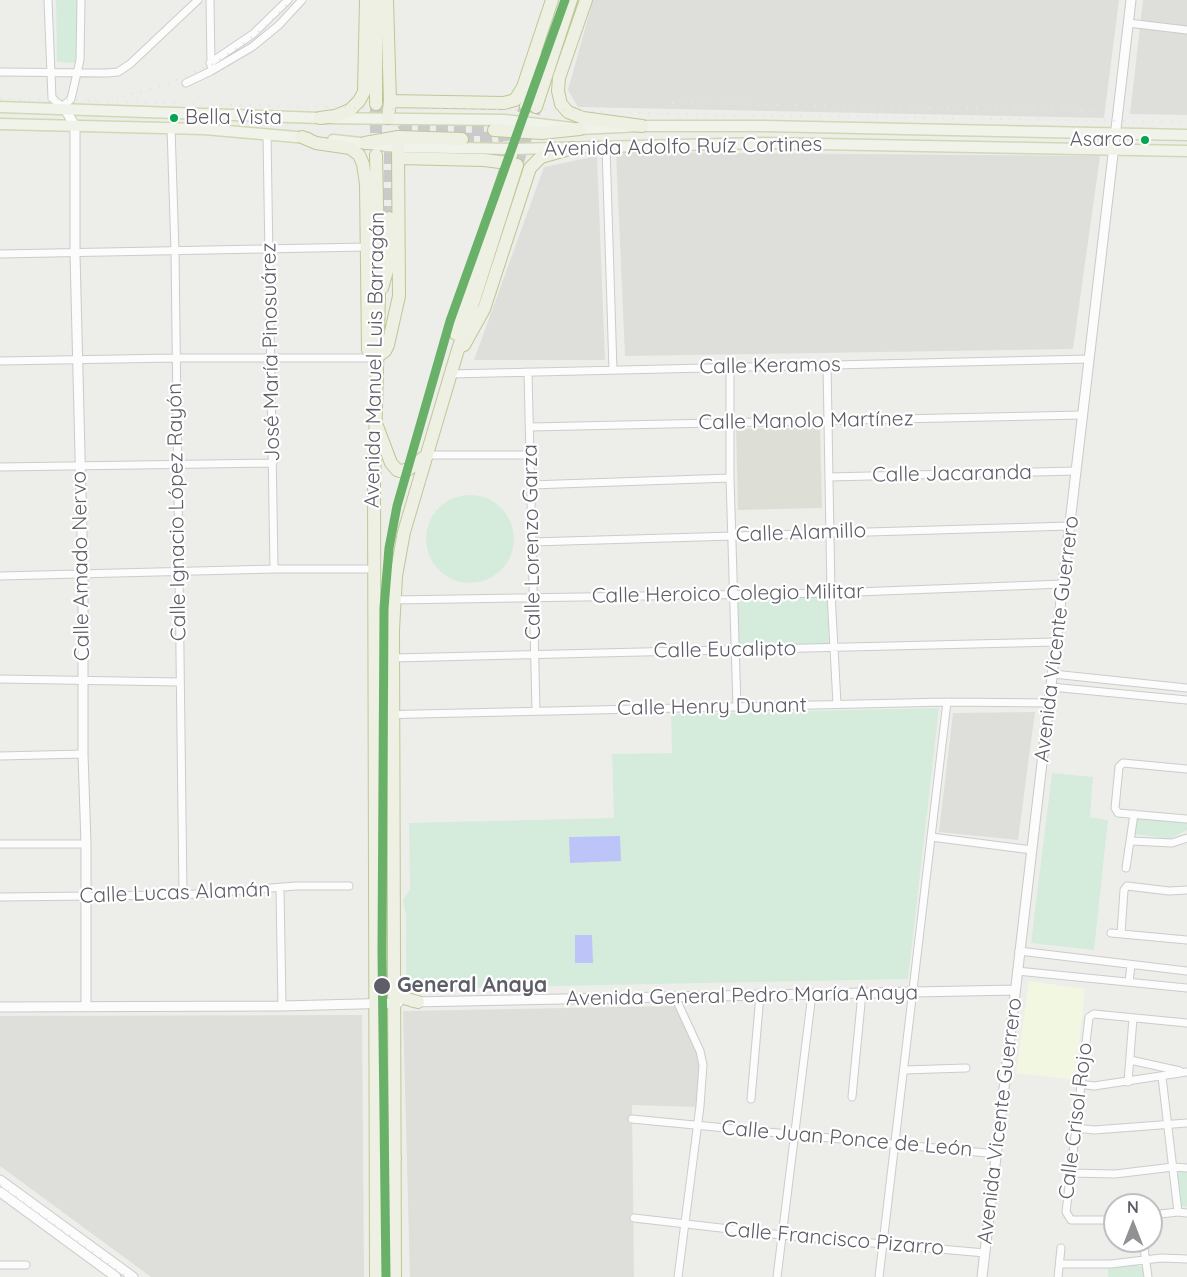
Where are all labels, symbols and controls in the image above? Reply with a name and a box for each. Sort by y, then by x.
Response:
place label: Bella Vista [185,106,282,130]
marker: Bella Vista [168,112,180,124]
place label: Asarco [1070,128,1134,152]
street label: Avenida Adolfo Ruíz Cortines [543,132,823,162]
marker: Asarco [1139,134,1151,146]
street label: Avenida Manuel Luis Barragán [360,212,390,508]
street label: José María Pinosuárez [256,242,286,462]
street label: Calle Keramos [699,352,841,380]
street label: Calle Ignacio López Rayón [162,383,192,641]
street label: Calle Manolo Martínez [698,407,914,435]
street label: Calle Lorenzo Garza [518,444,546,640]
street label: Calle Jacaranda [872,460,1032,488]
street label: Calle Amado Nervo [67,471,95,661]
street label: Avenida Vicente Guerrero [1029,514,1085,764]
street label: Calle Alamillo [735,518,867,548]
street label: Calle Heroico Colegio Militar [592,579,864,609]
street label: Calle Eucalipto [654,636,796,664]
street label: Calle Henry Dunant [617,693,807,721]
street label: Calle Lucas Alamán [79,877,271,909]
place label: General Anaya [397,973,547,999]
marker: General Anaya [372,976,392,996]
street label: Avenida General Pedro María Anaya [566,980,918,1012]
street label: Avenida Vicente Guerrero [972,996,1028,1246]
street label: Calle Crisol Rojo [1054,1041,1098,1201]
street label: Calle Juan Ponce de León [720,1115,974,1163]
north arrow [1103,1193,1163,1253]
text: N [1127,1197,1139,1217]
street label: Calle Francisco Pizarro [723,1217,945,1261]

